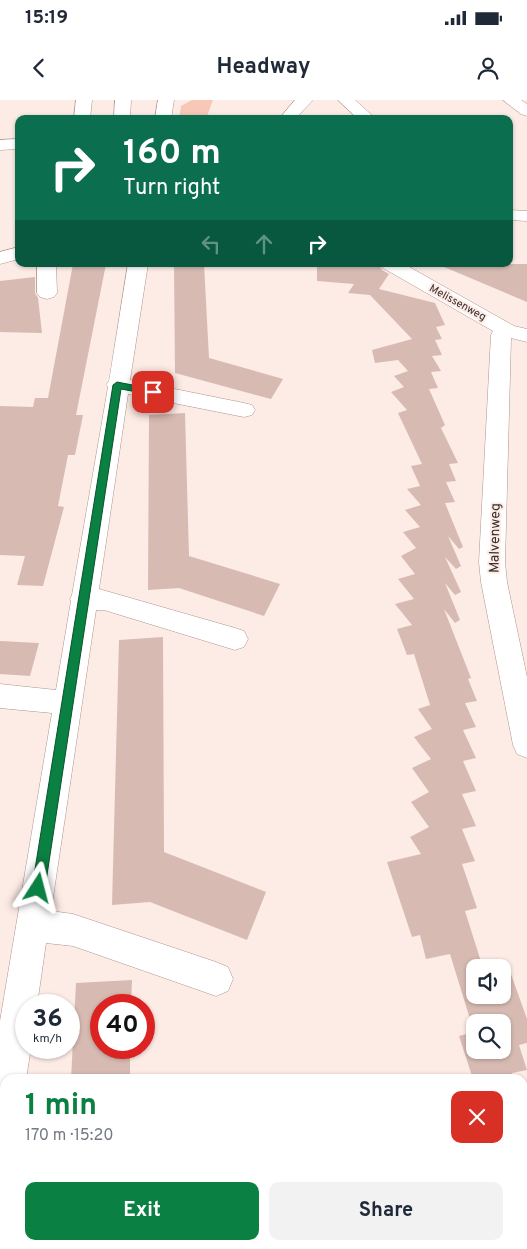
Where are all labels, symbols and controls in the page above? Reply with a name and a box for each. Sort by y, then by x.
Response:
text: 15:19 [25,6,68,30]
icon: back [25,54,53,82]
text: Headway [217,54,310,81]
icon: person [474,54,502,82]
text: 160 m [123,132,221,176]
icon: right [40,135,105,200]
text: Turn right [123,175,220,202]
icon: left [197,230,225,258]
icon: ahead [250,230,278,258]
icon: right [303,230,331,258]
street label: Melissenweg [427,282,488,324]
pin [132,371,174,413]
icon: arrive [139,378,167,406]
street label: Malvenweg [486,503,505,573]
position arrow [11,861,63,913]
map controls [466,959,511,1059]
button: sound [466,959,511,1004]
speed limit sign: 40 [90,994,155,1059]
text: 36 [32,1004,63,1036]
button: search [466,1014,511,1059]
text: km/h [33,1031,62,1047]
text: 1 min [25,1088,97,1125]
button: close [451,1091,503,1143]
text: 170 m · 15:20 [25,1126,113,1146]
button: Exit [25,1182,259,1240]
button: Share [269,1182,503,1240]

